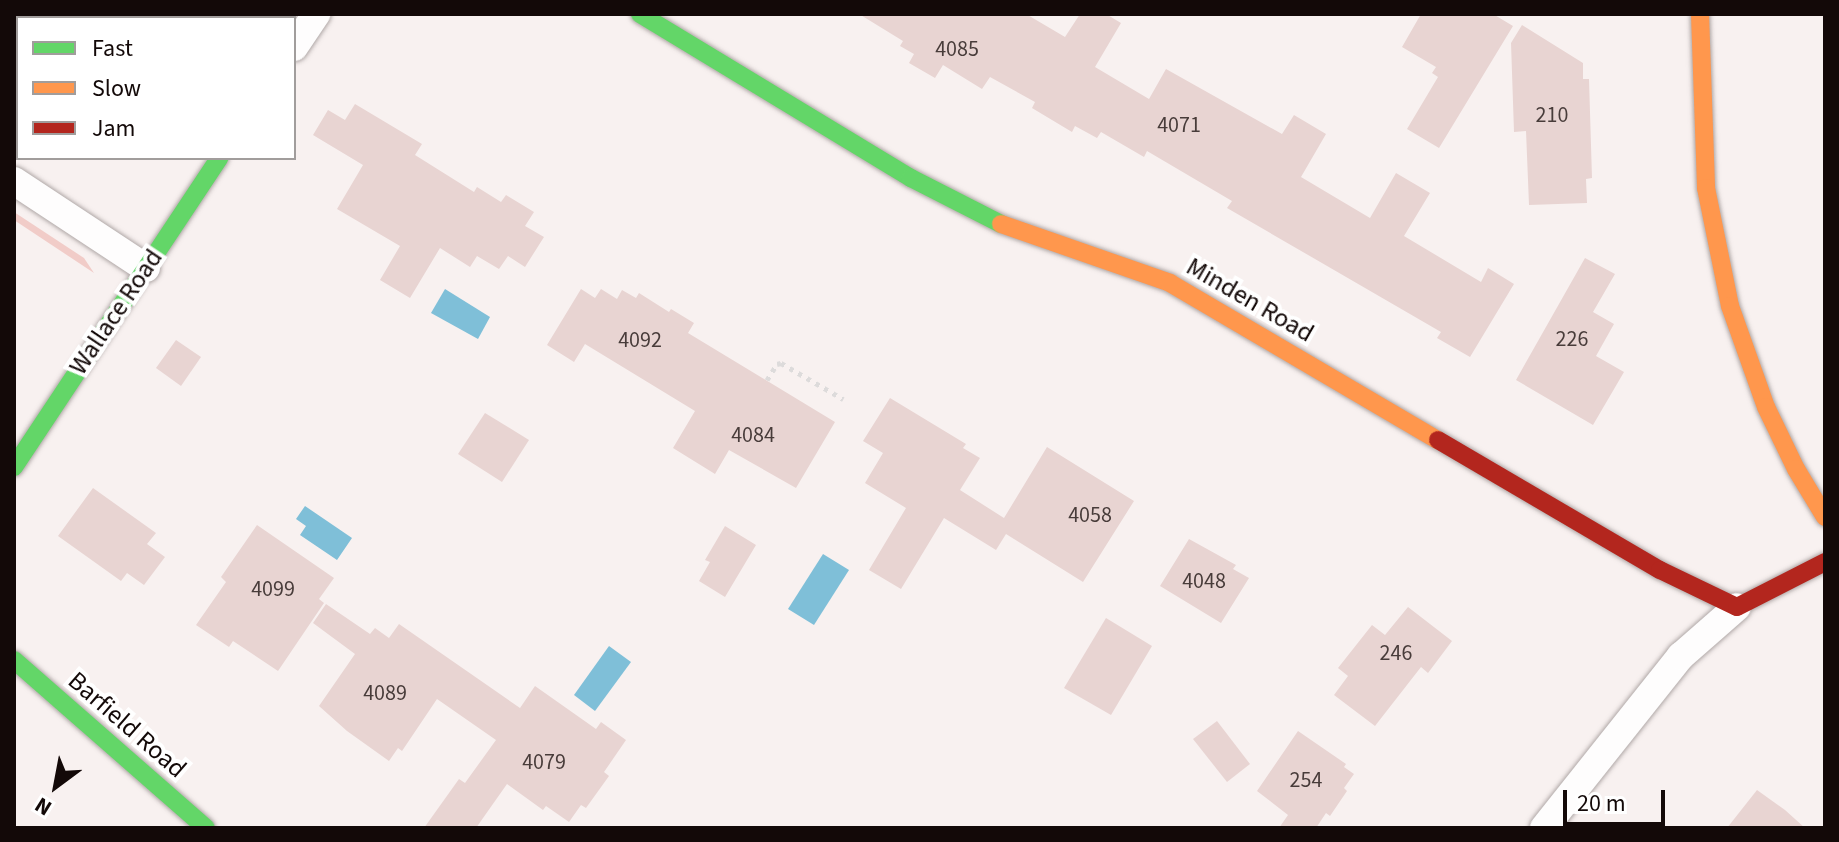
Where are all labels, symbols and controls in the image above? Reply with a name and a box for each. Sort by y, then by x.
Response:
legend [16,16,296,160]
text: Fast [92,31,133,66]
house number: 4085 [935,37,979,63]
text: Slow [92,71,141,106]
house number: 210 [1536,103,1568,129]
text: Jam [92,111,136,146]
house number: 4071 [1157,113,1201,139]
street label: Wallace Road [63,243,169,381]
street label: Minden Road [1181,251,1319,349]
house number: 226 [1556,327,1588,353]
house number: 4092 [618,328,662,354]
house number: 4084 [731,423,775,449]
house number: 4058 [1068,503,1112,529]
house number: 4048 [1182,569,1226,595]
house number: 4099 [251,577,295,603]
house number: 246 [1380,641,1412,667]
street label: Barfield Road [62,665,192,785]
house number: 4089 [363,681,407,707]
north arrow [16,746,96,826]
house number: 4079 [522,750,566,776]
house number: 254 [1290,768,1322,794]
scale bar [1567,774,1669,824]
text: 20 m [1577,786,1626,821]
text: N [29,789,58,824]

